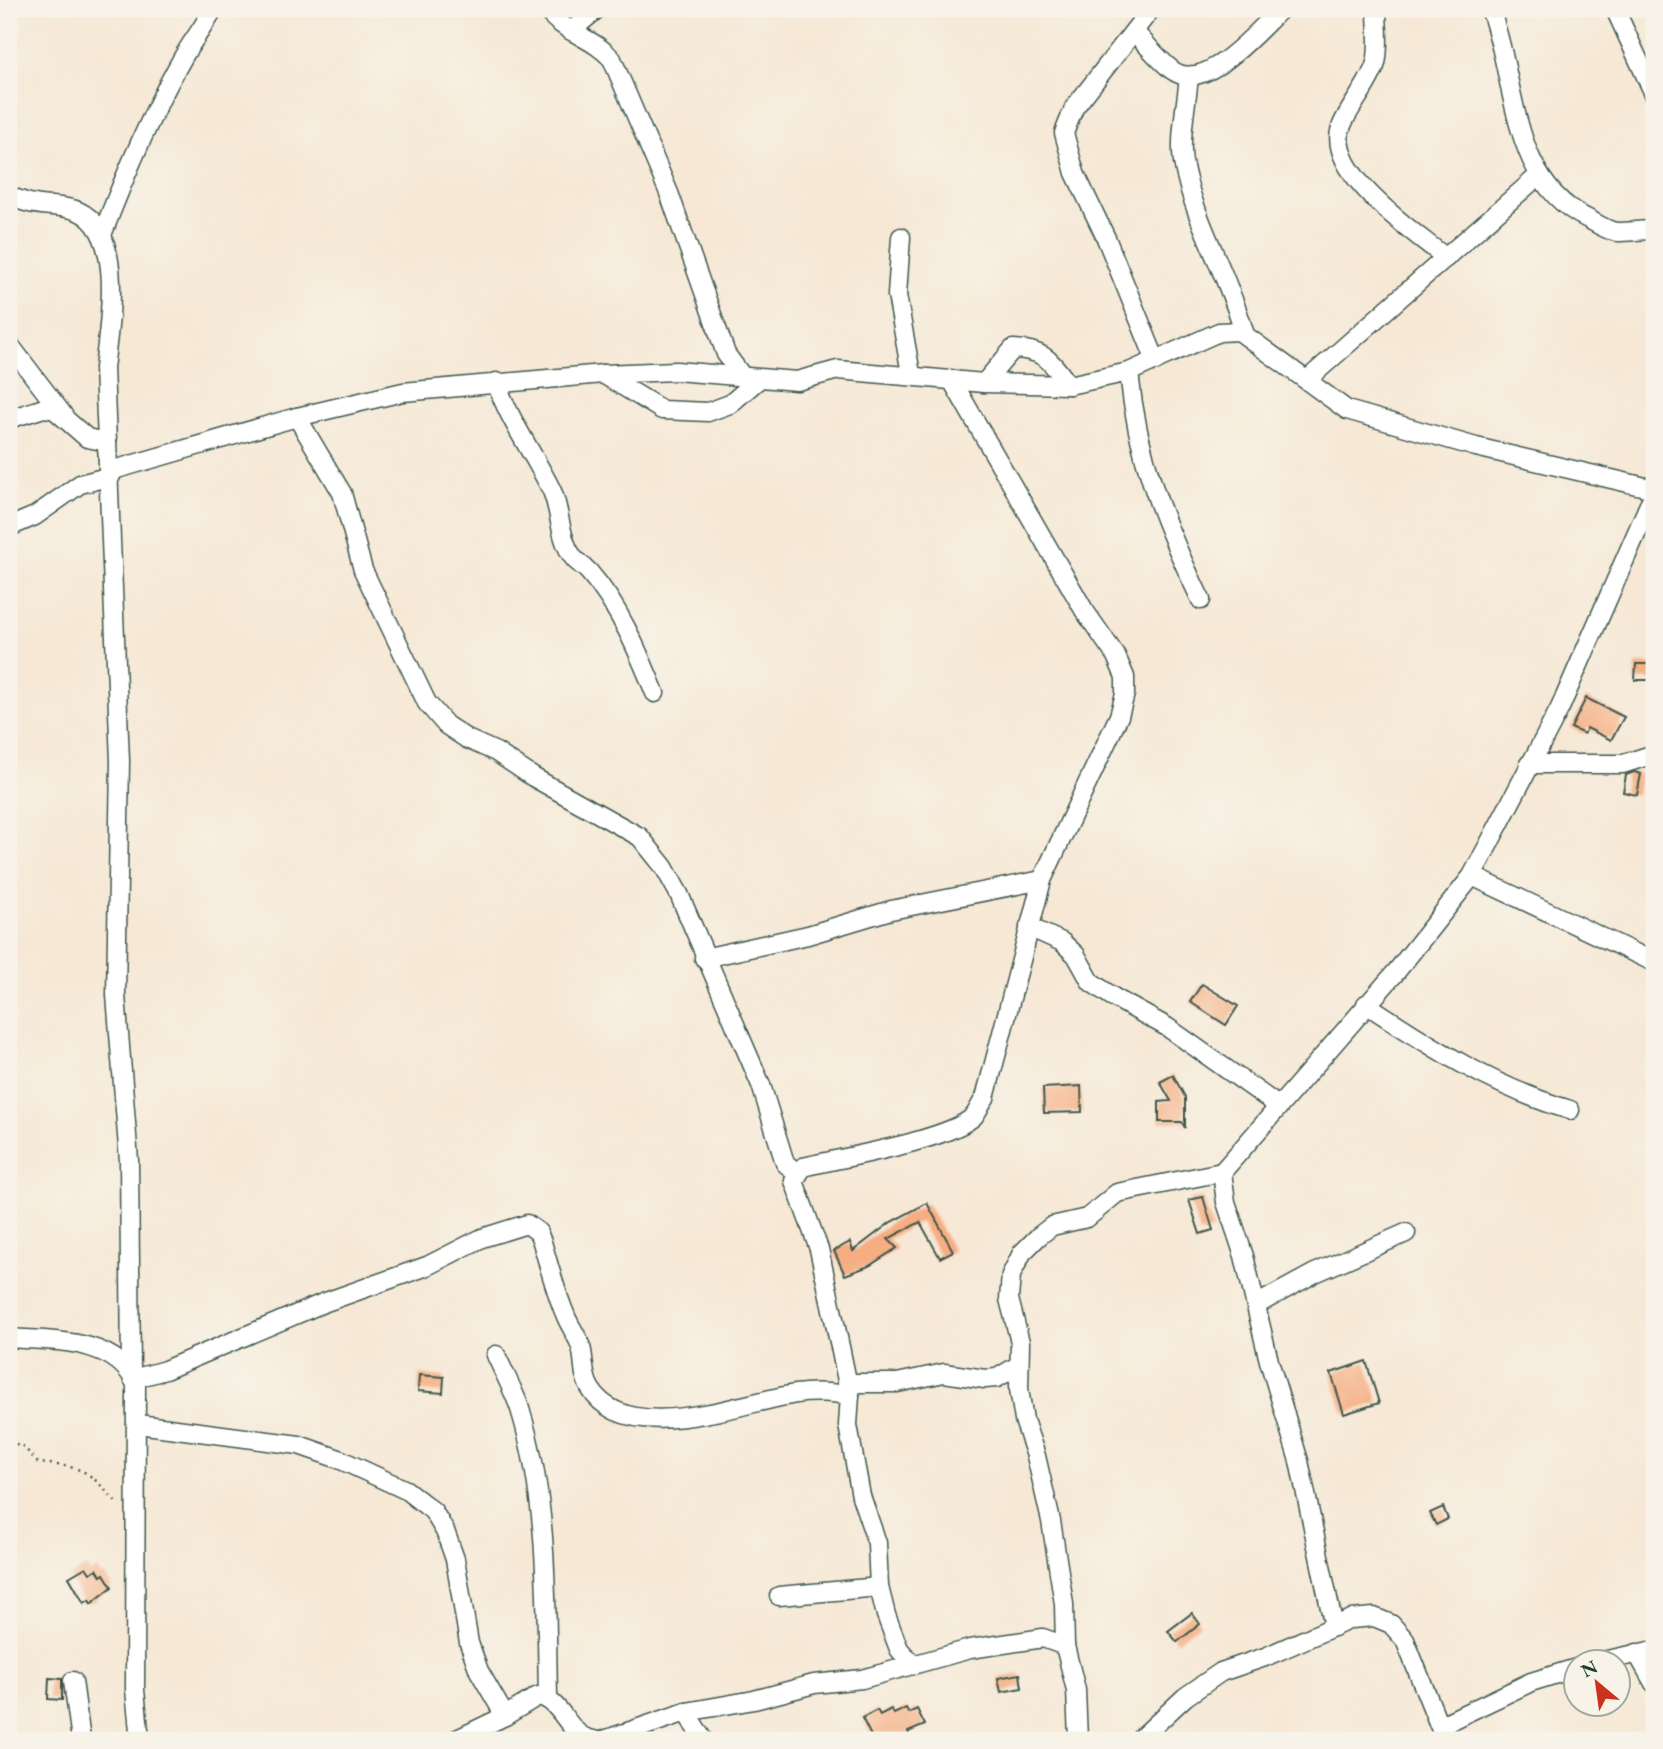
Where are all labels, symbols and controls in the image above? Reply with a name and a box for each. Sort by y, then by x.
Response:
north arrow [1562,1648,1632,1718]
text: N [1576,1654,1602,1683]

